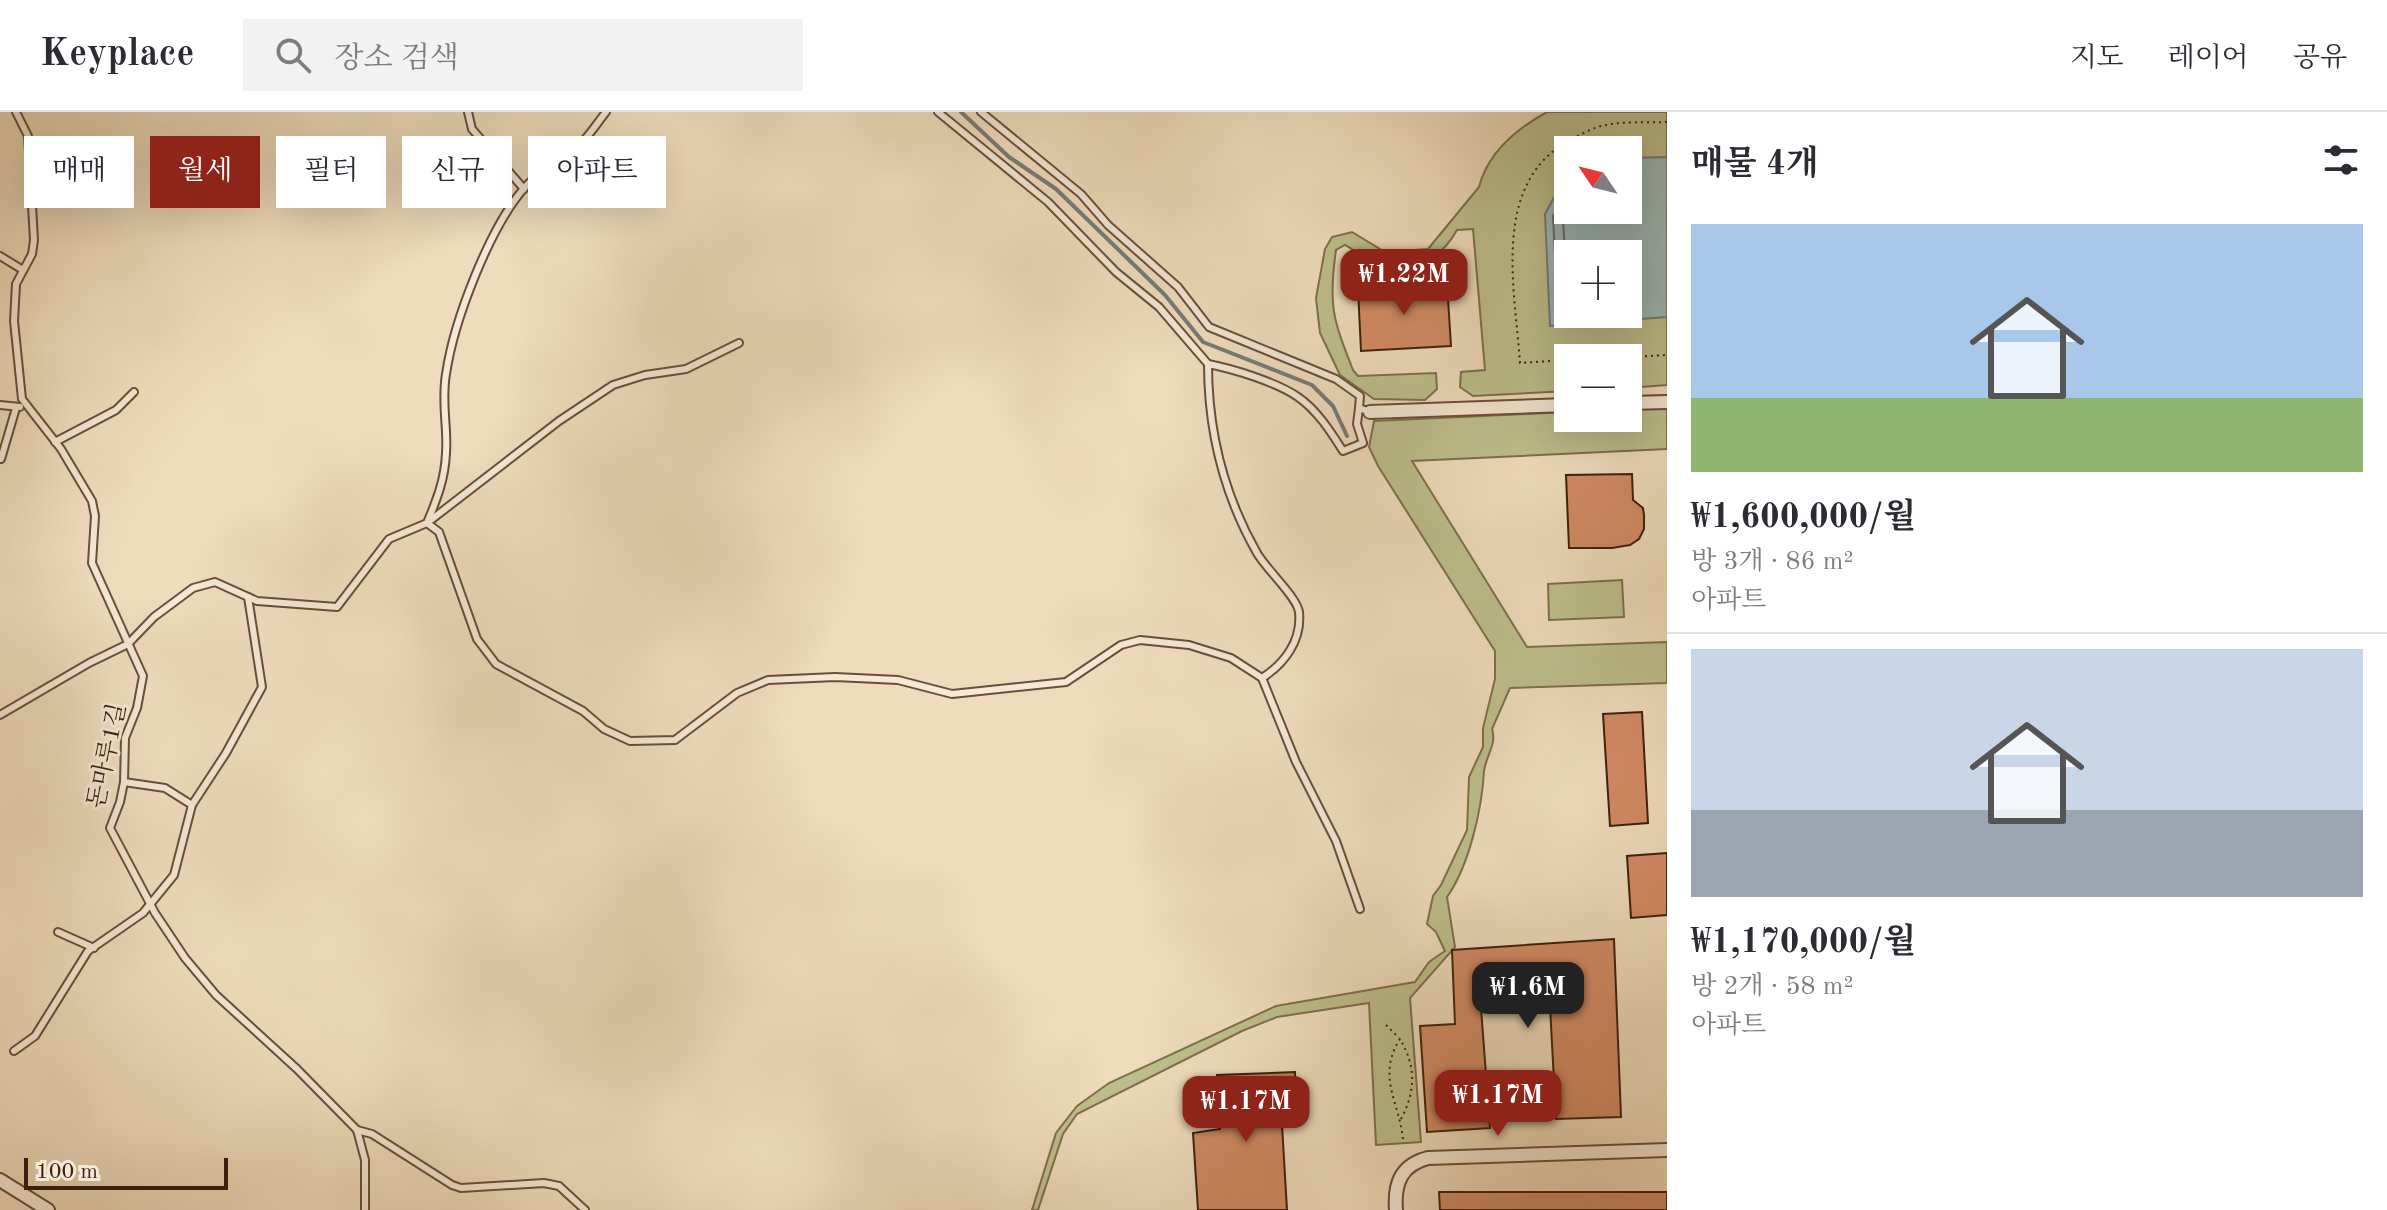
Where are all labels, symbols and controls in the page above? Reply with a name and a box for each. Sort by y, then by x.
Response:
search box [243,19,803,91]
icon: search [271,33,315,77]
text: Keyplace [40,36,195,74]
text: 장소 검색 [335,44,459,74]
text: 지도 [2070,45,2124,73]
text: 레이어 [2168,45,2249,73]
text: 공유 [2293,45,2347,73]
chip: 매매 [24,136,134,208]
chip: 월세 [150,136,260,208]
chip: 필터 [276,136,386,208]
chip: 신규 [402,136,512,208]
chip: 아파트 [528,136,666,208]
north arrow [1554,136,1642,224]
map controls [1554,136,1642,432]
icon: filters [2319,138,2363,182]
text: 매물 4개 [1691,148,1819,182]
button: + [1554,240,1642,328]
pin: ₩1.22M [1339,249,1469,317]
text: ₩1.22M [1359,262,1449,288]
icon: home [1955,276,2099,420]
button: − [1554,344,1642,432]
text: ₩1,600,000/월 [1691,501,1916,535]
text: 방 3개 · 86 m² [1691,549,1853,575]
text: 아파트 [1691,588,1766,614]
street label: 돈마루1길 [83,701,131,811]
icon: home [1955,701,2099,845]
text: ₩1,170,000/월 [1691,926,1916,960]
pin: ₩1.6M [1472,962,1584,1030]
text: 방 2개 · 58 m² [1691,974,1853,1000]
text: ₩1.6M [1490,975,1566,1001]
text: 아파트 [1691,1013,1766,1039]
pin: ₩1.17M [1433,1070,1563,1138]
pin: ₩1.17M [1181,1076,1311,1144]
text: ₩1.17M [1453,1083,1543,1109]
text: ₩1.17M [1201,1089,1291,1115]
scale bar [24,1154,228,1190]
text: 100 m [36,1161,98,1183]

